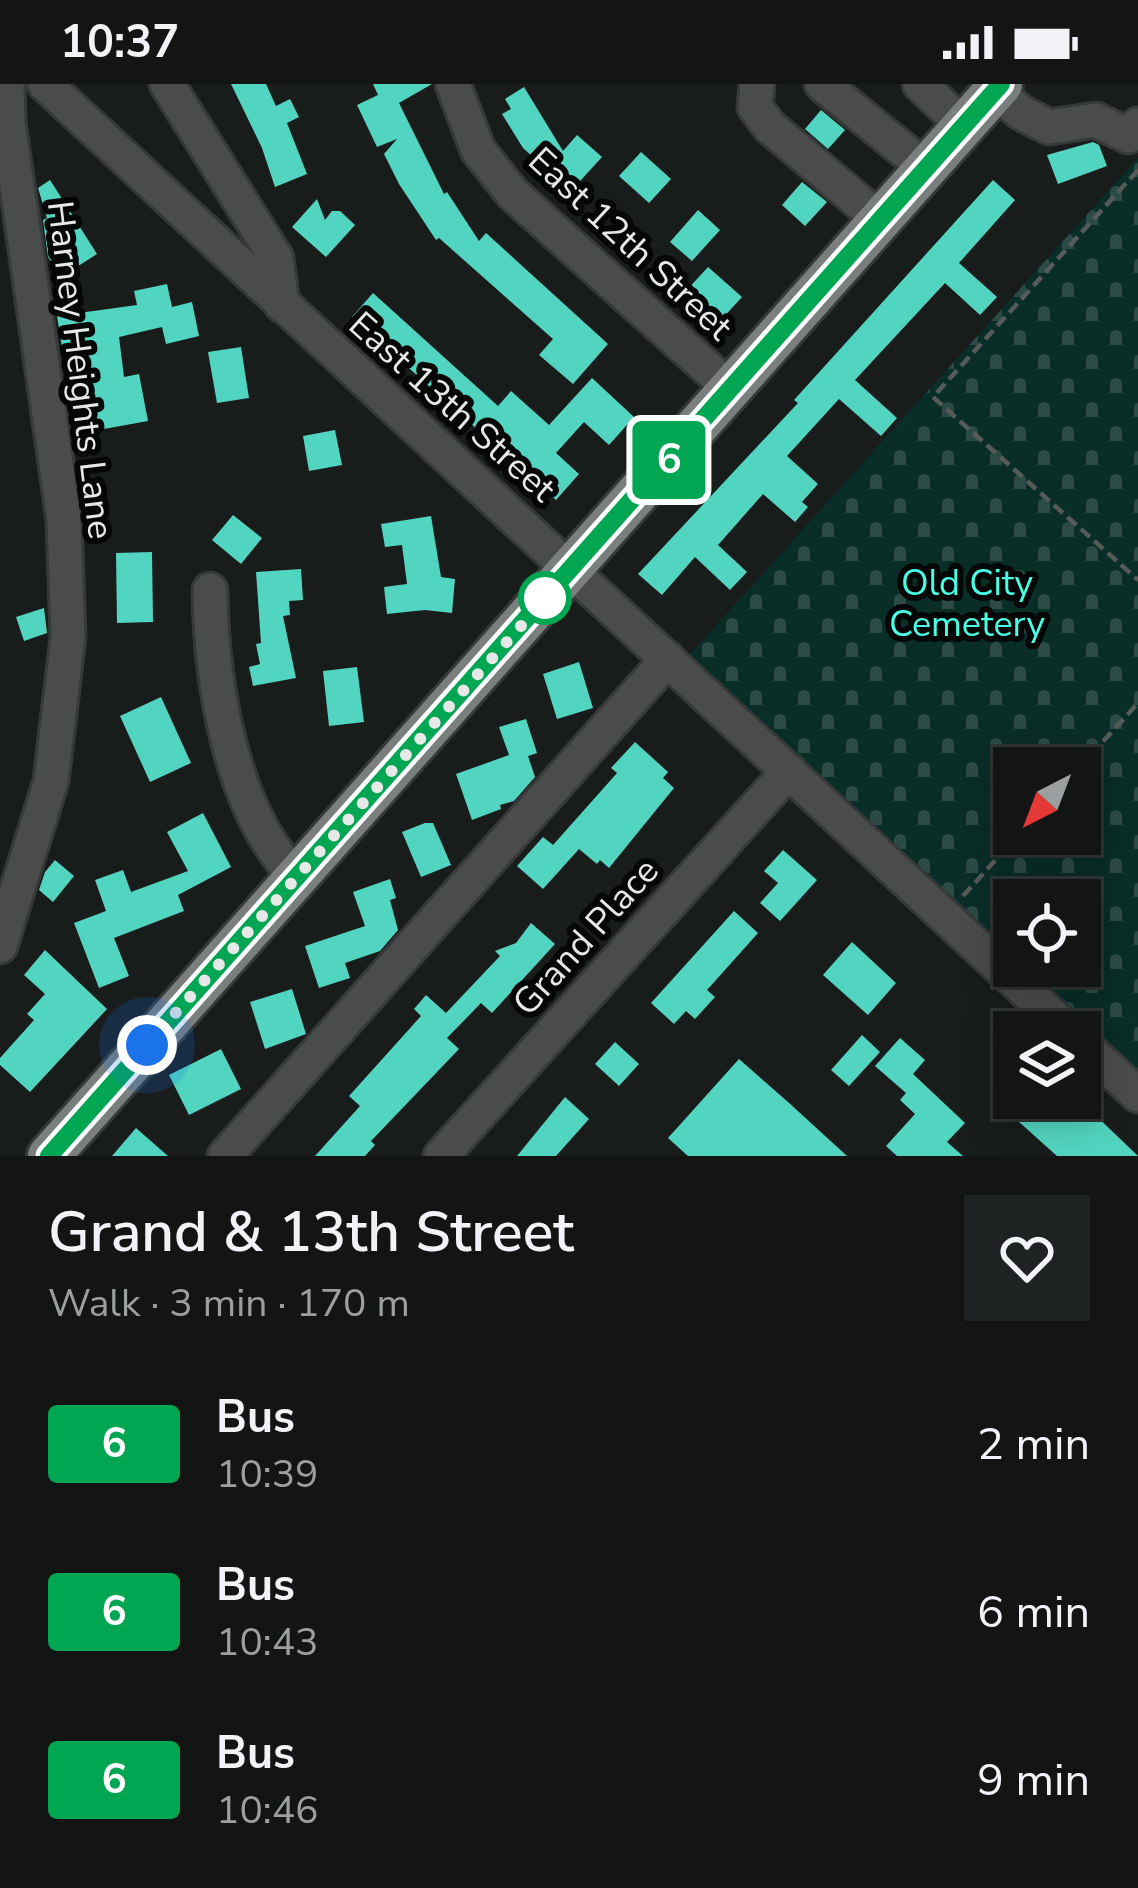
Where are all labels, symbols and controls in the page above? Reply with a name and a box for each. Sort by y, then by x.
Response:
text: 10:37 [60,12,179,73]
street label: East 12th Street [517,137,743,352]
street label: Harney Heights Lane [35,198,125,542]
street label: East 13th Street [338,301,566,513]
line badge: 6 [630,421,708,499]
text: 6 [656,431,682,488]
park label: Old City Cemetery [889,559,1046,649]
unlabelled marker [520,573,570,623]
north arrow [993,747,1101,855]
map controls [993,747,1101,1119]
street label: Grand Place [502,848,670,1026]
button: locate [993,879,1101,987]
button: layers [993,1011,1101,1119]
your location [117,1015,177,1075]
text: Grand & 13th Street [48,1193,574,1271]
button: heart [964,1195,1090,1321]
text: Walk · 3 min · 170 m [48,1277,410,1330]
text: Bus [216,1387,295,1448]
text: 2 min [977,1414,1090,1475]
text: 6 [101,1415,127,1472]
text: 10:39 [216,1448,319,1501]
text: Bus [216,1555,295,1616]
text: 6 min [977,1582,1090,1643]
text: 6 [101,1583,127,1640]
text: 10:43 [216,1616,319,1669]
text: Bus [216,1723,295,1784]
text: 9 min [977,1750,1090,1811]
text: 6 [101,1751,127,1808]
text: 10:46 [216,1784,319,1837]

